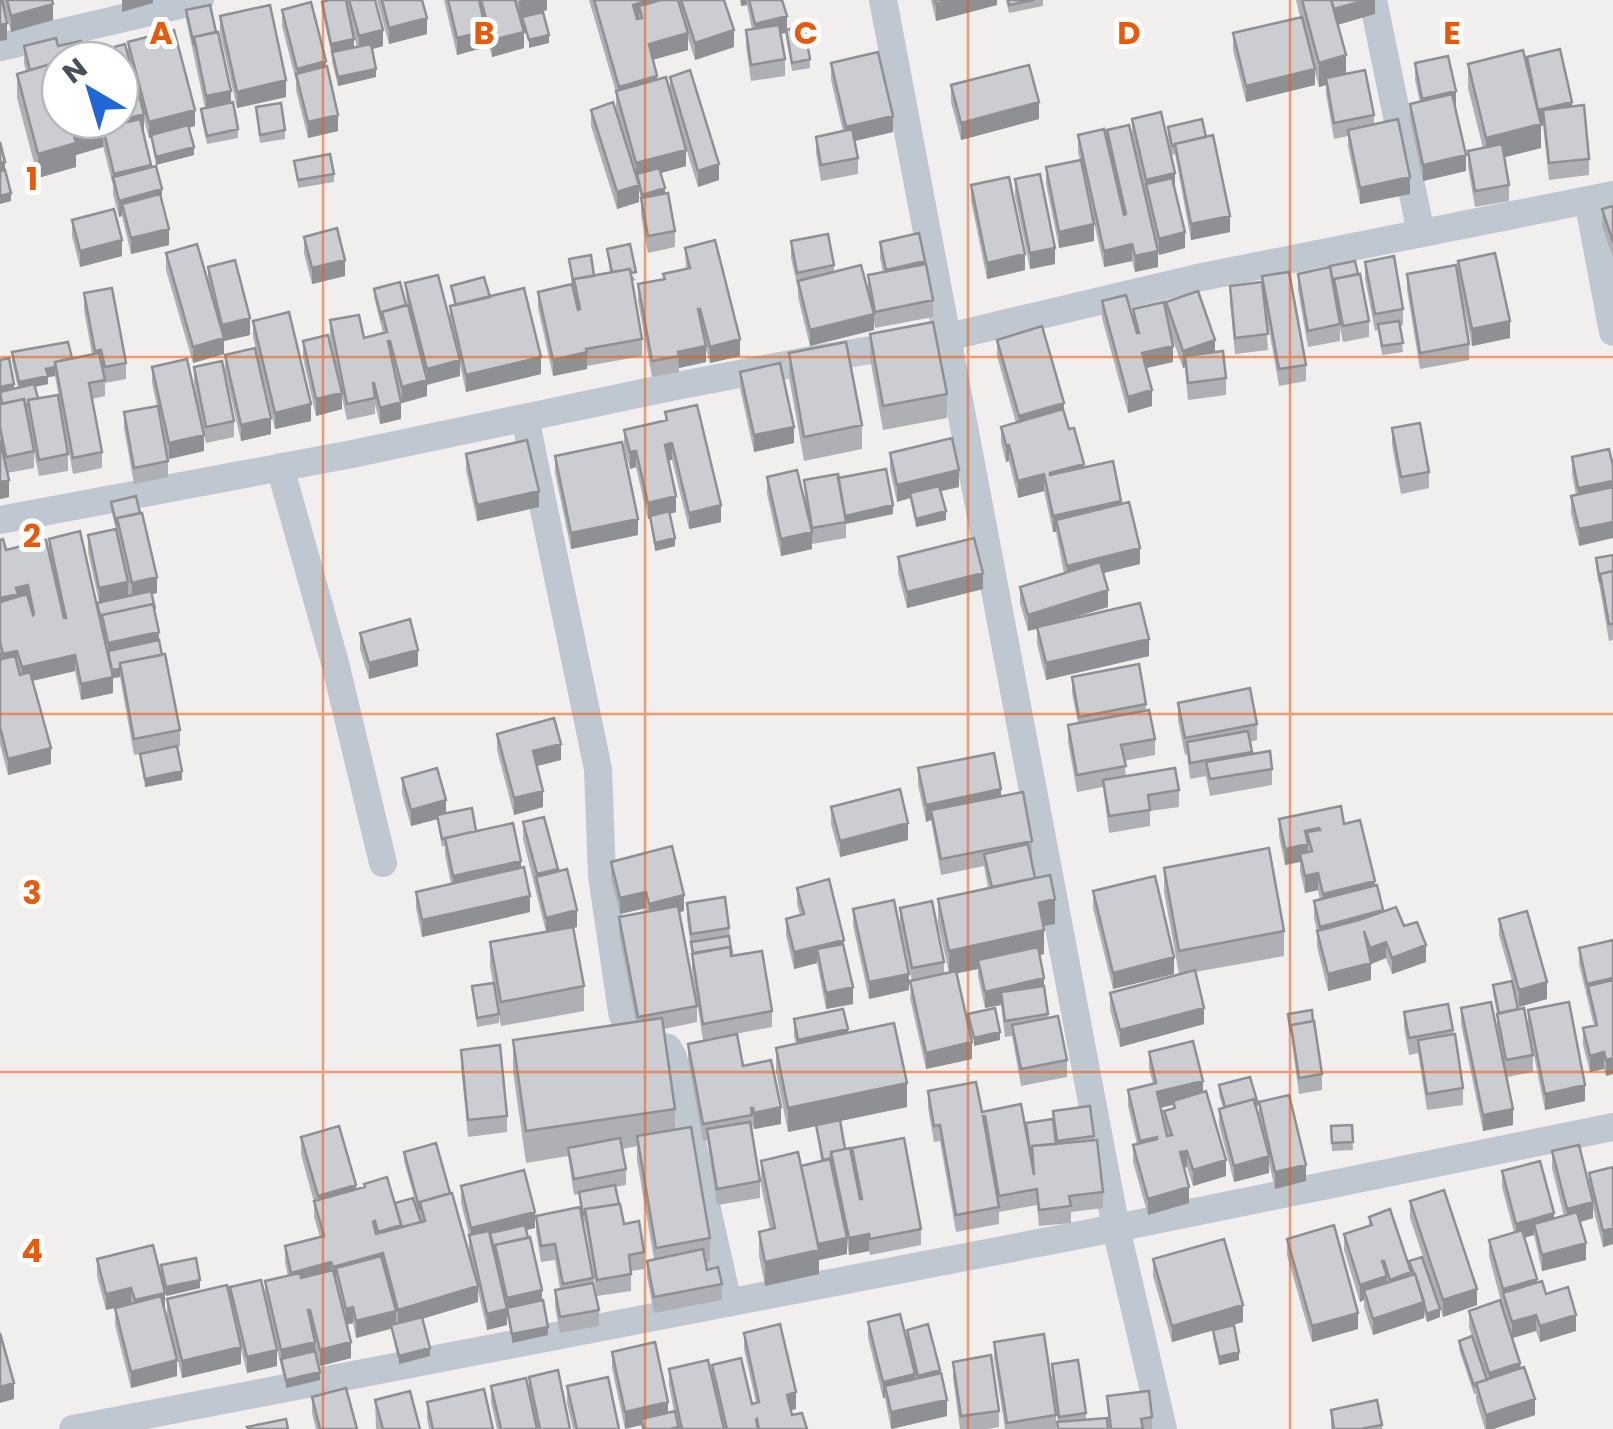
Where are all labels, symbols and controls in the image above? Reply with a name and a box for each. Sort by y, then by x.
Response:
text: A [149,10,173,55]
text: B [473,10,495,55]
text: C [794,10,818,55]
text: D [1117,10,1141,55]
text: E [1443,10,1461,55]
north arrow [40,40,140,140]
text: N [55,49,95,93]
text: 1 [26,156,38,201]
text: 2 [23,513,41,558]
text: 3 [22,870,42,915]
text: 4 [21,1228,43,1273]

